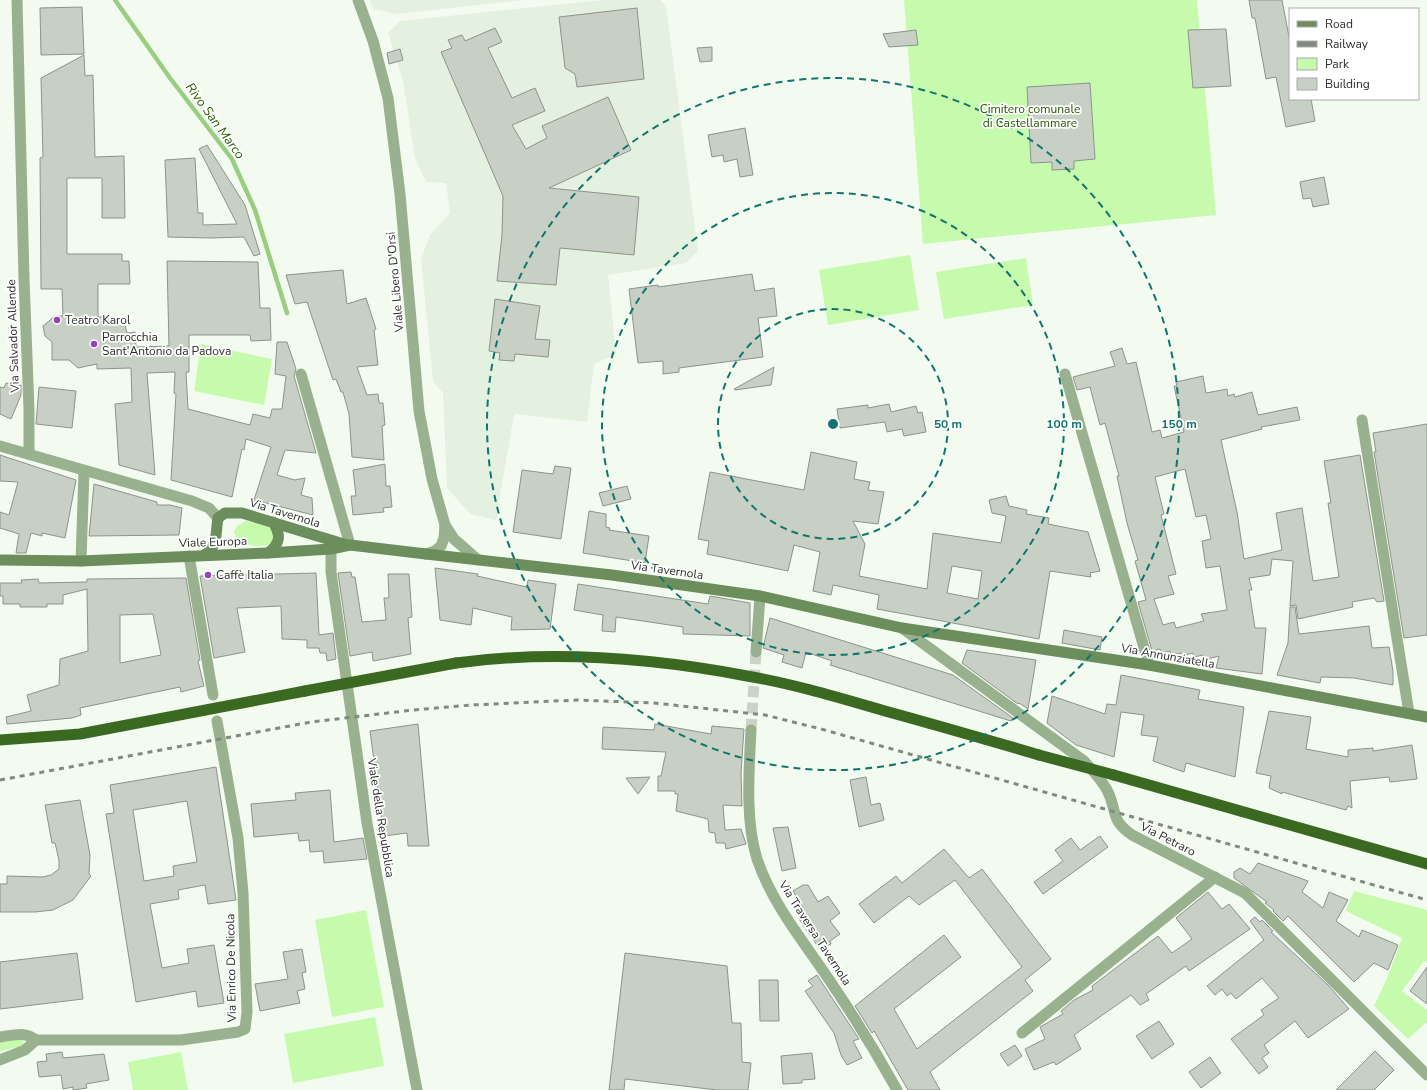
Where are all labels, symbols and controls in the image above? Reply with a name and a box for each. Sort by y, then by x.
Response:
legend [1289,8,1419,100]
text: Road [1325,16,1353,32]
text: Railway [1325,36,1369,52]
text: Park [1325,56,1350,72]
text: Building [1325,76,1370,92]
water label: Rivo San Marco [181,79,249,163]
park label: Cimitero comunale di Castellammare [980,101,1080,131]
street label: Viale Libero D'Orsi [383,231,407,334]
street label: Via Salvador Allende [3,279,23,394]
place label: Teatro Karol [65,312,131,328]
marker: Teatro Karol [52,315,62,325]
place label: Parrocchia Sant'Antonio da Padova [102,329,231,359]
marker: Parrocchia Sant'Antonio da Padova [89,339,99,349]
text: 50 m [934,416,962,432]
text: 100 m [1046,416,1082,432]
text: 150 m [1161,416,1197,432]
centre of rings [826,417,840,431]
street label: Via Tavernola [247,494,322,531]
street label: Viale Europa [178,533,247,551]
street label: Via Tavernola [629,557,704,583]
place label: Caffè Italia [216,567,274,583]
marker: Caffè Italia [203,570,213,580]
street label: Via Annunziatella [1119,640,1216,672]
street label: Viale della Repubblica [364,756,398,879]
street label: Via Petraro [1137,818,1199,860]
street label: Via Traversa Tavernola [775,877,855,989]
street label: Via Enrico De Nicola [222,914,240,1023]

